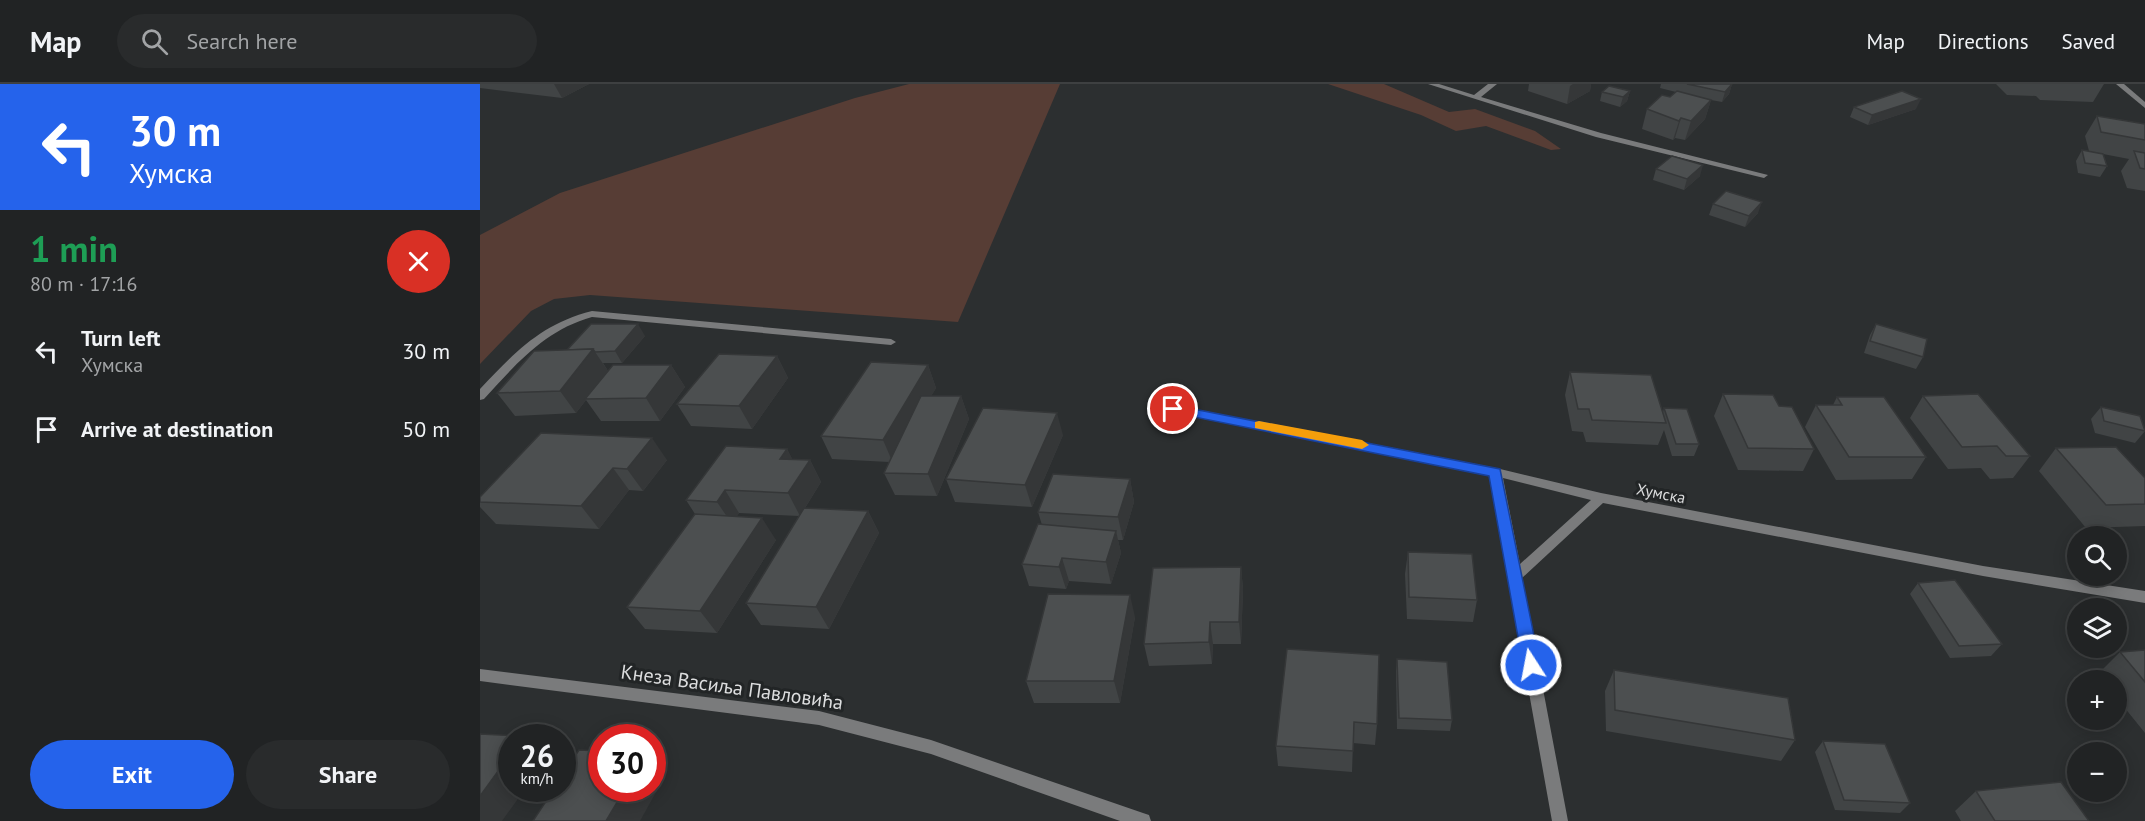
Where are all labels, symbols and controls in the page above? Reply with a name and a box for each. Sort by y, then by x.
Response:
search box [117,14,537,68]
text: Map [30,23,81,60]
icon: search [138,25,171,58]
text: Search here [186,27,297,55]
text: Map [1866,28,1905,55]
text: Directions [1938,28,2029,55]
text: Saved [2062,28,2115,55]
text: 30 m [129,103,221,158]
icon: left [30,108,108,186]
text: Хумска [129,156,213,190]
text: 1 min [30,225,118,272]
button: close [387,230,450,293]
text: 80 m · 17:16 [30,271,137,297]
text: Turn left [81,324,161,352]
icon: left [30,335,63,368]
text: 30 m [402,337,450,365]
text: Хумска [81,352,143,378]
pin [1147,383,1198,434]
icon: arrive [1156,392,1189,425]
icon: arrive [30,413,63,446]
text: Arrive at destination [81,415,273,443]
text: 50 m [402,415,450,443]
street label: Хумска [1635,478,1687,508]
map controls [2067,526,2127,802]
button: search [2067,526,2127,586]
button: layers [2067,598,2127,658]
position arrow [1499,633,1563,697]
street label: Кнеза Васиља Павловића [619,659,845,715]
button: + [2067,670,2127,730]
speed limit sign: 30 [588,724,666,802]
text: 26 [520,736,554,775]
button: Exit [30,740,234,809]
button: Share [246,740,450,809]
button: − [2067,742,2127,802]
text: km/h [521,769,553,788]

